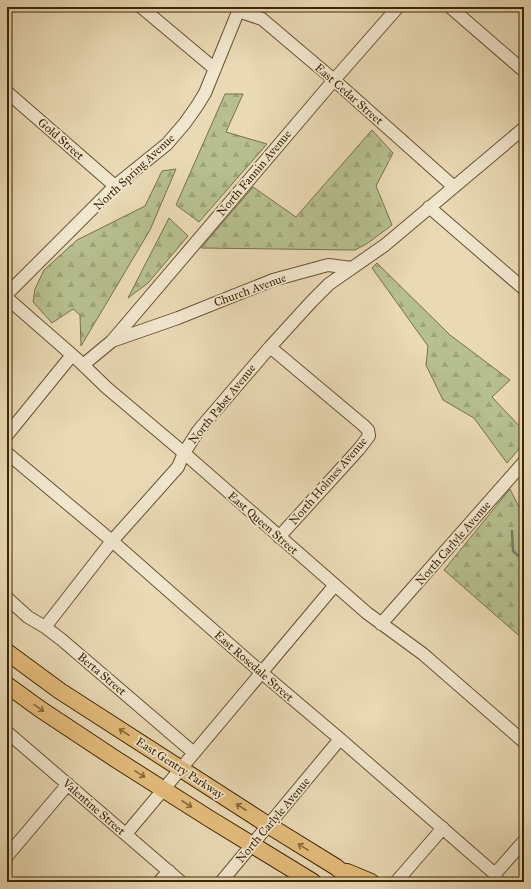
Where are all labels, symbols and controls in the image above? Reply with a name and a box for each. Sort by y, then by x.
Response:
street label: East Cedar Street [312,60,387,128]
street label: Gold Street [35,115,87,163]
street label: North Fannin Avenue [214,127,294,219]
street label: North Spring Avenue [91,131,178,214]
street label: Church Avenue [212,270,288,310]
street label: North Pabst Avenue [185,361,259,447]
street label: North Holmes Avenue [286,434,370,528]
street label: East Queen Street [225,489,302,558]
street label: North Carlyle Avenue [413,498,493,588]
street label: East Rosedale Street [212,628,297,705]
street label: Berta Street [75,650,130,699]
one-way arrow [33,704,44,712]
one-way arrow [119,728,130,737]
street label: East Gentry Parkway [133,734,227,802]
one-way arrow [135,770,146,779]
street label: North Carlyle Avenue [233,774,313,866]
street label: Valentine Street [59,775,129,839]
one-way arrow [181,800,192,808]
one-way arrow [236,803,247,811]
one-way arrow [297,842,309,850]

